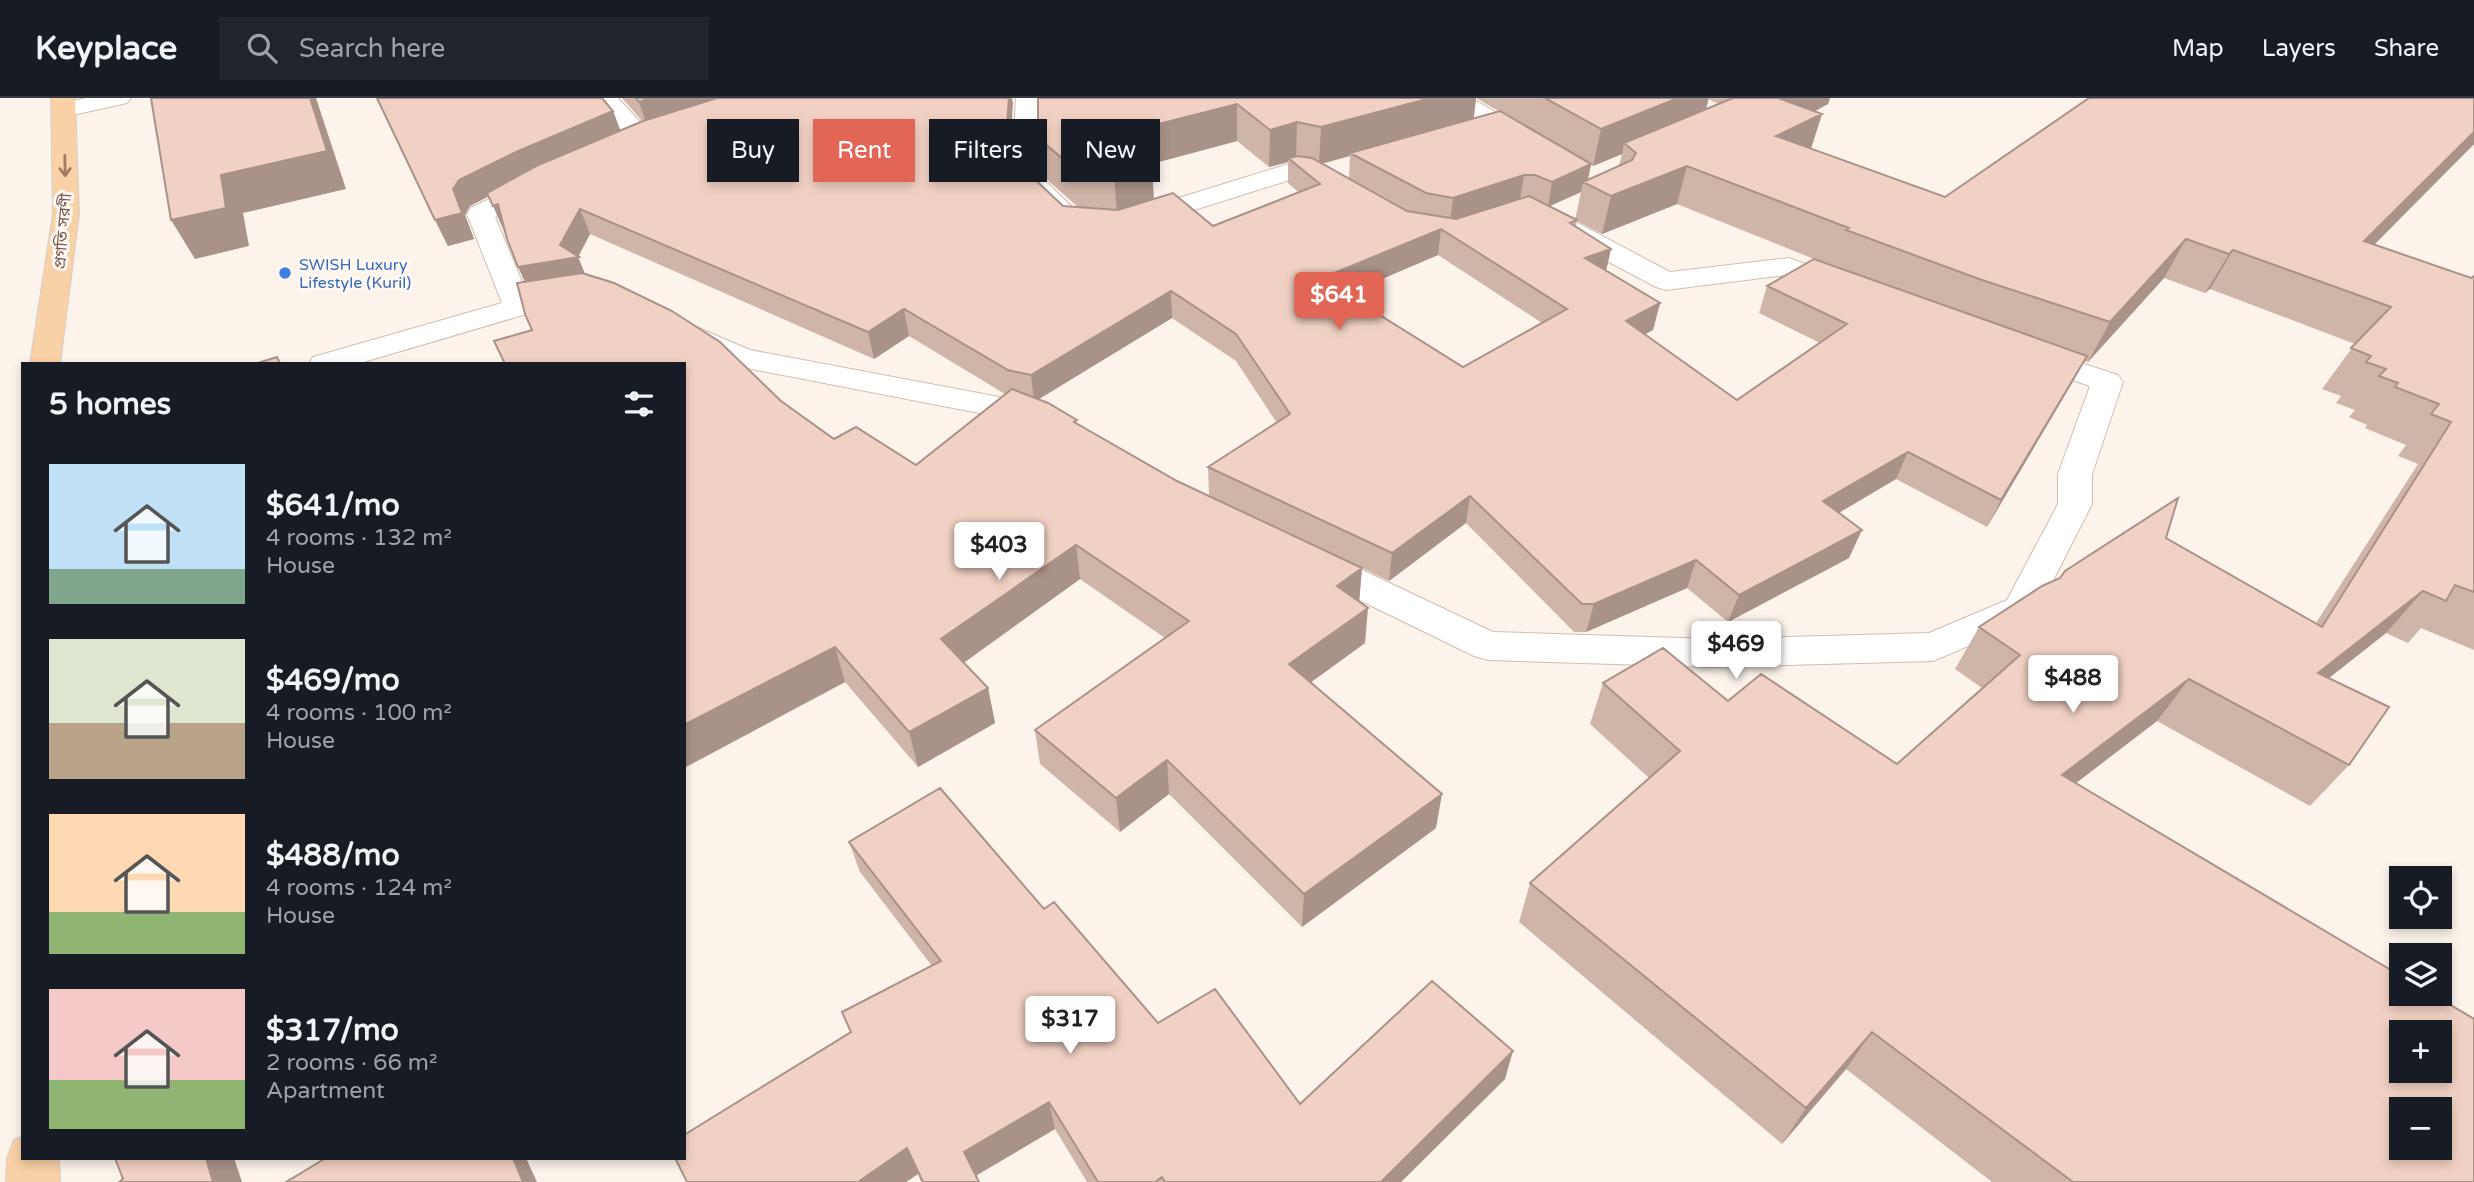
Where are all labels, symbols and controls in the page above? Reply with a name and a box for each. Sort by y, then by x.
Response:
search box [219,17,709,80]
text: Keyplace [35,29,177,68]
icon: search [243,29,281,67]
text: Search here [299,33,445,64]
text: Map [2172,34,2224,63]
text: Layers [2262,34,2336,63]
text: Share [2374,34,2439,63]
chip: Buy [707,119,799,182]
chip: Rent [813,119,915,182]
chip: Filters [929,119,1047,182]
chip: New [1061,119,1160,182]
one-way arrow [59,154,72,177]
street label: প্রগতি সরণী [50,192,76,270]
place label: SWISH Luxury Lifestyle (Kuril) [299,255,411,293]
marker: SWISH Luxury Lifestyle (Kuril) [277,265,293,281]
pin: $641 [1298,272,1380,332]
text: $641 [1310,281,1368,309]
icon: filters [620,385,658,423]
text: 5 homes [49,386,171,423]
text: $641/mo [266,487,400,524]
icon: home [105,492,189,576]
pin: $403 [958,522,1040,582]
text: 4 rooms · 132 m² [266,524,452,552]
text: $403 [970,531,1028,559]
text: House [266,552,335,580]
pin: $469 [1695,622,1777,681]
text: $469 [1707,630,1765,658]
pin: $488 [2032,656,2114,715]
text: $469/mo [266,662,400,699]
text: $488 [2044,664,2102,692]
icon: home [105,667,189,751]
text: 4 rooms · 100 m² [266,699,452,727]
text: House [266,727,335,755]
text: $488/mo [266,837,400,874]
icon: home [105,842,189,926]
map controls [2389,866,2452,1160]
button: locate [2389,866,2452,929]
text: 4 rooms · 124 m² [266,874,452,902]
text: House [266,902,335,930]
button: layers [2389,943,2452,1006]
pin: $317 [1029,996,1111,1056]
text: $317 [1041,1005,1099,1033]
text: $317/mo [266,1012,399,1049]
icon: home [105,1017,189,1101]
button: + [2389,1020,2452,1083]
text: 2 rooms · 66 m² [266,1049,437,1077]
text: Apartment [266,1077,385,1105]
button: − [2389,1097,2452,1160]

